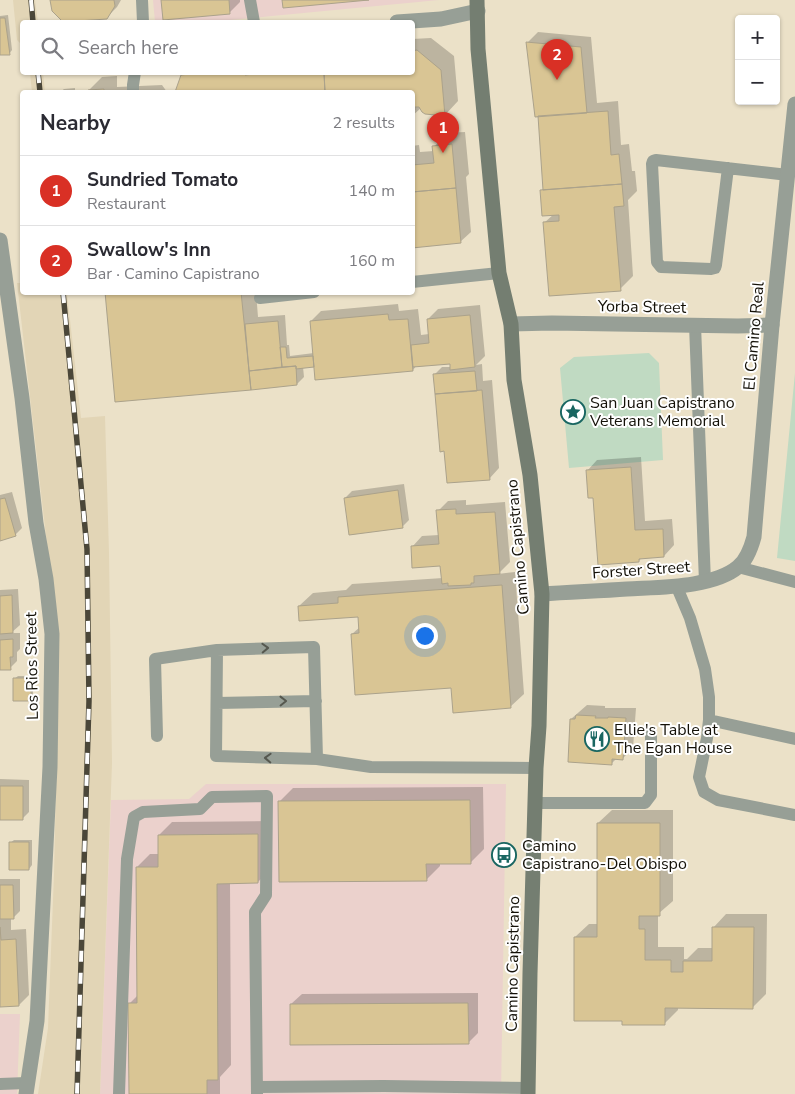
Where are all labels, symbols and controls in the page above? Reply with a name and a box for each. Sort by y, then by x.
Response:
map controls [735,15,780,105]
button: + [735,15,780,60]
search box [20,20,415,75]
icon: search [38,34,66,62]
text: Search here [78,35,179,61]
pin: 2 [541,39,573,80]
button: − [735,60,780,105]
text: Nearby [40,109,110,137]
text: 2 results [333,112,395,134]
pin: 1 [427,112,459,153]
text: Sundried Tomato [87,167,238,193]
text: 1 [51,180,61,202]
text: 140 m [348,180,395,202]
text: Restaurant [87,193,166,215]
text: Swallow's Inn [87,237,211,263]
text: 2 [51,250,61,272]
text: 160 m [348,250,395,272]
text: Bar · Camino Capistrano [87,263,260,285]
street label: El Camino Real [738,281,770,391]
street label: Yorba Street [597,295,687,319]
place label: San Juan Capistrano Veterans Memorial [589,392,735,432]
place icon: San Juan Capistrano Veterans Memorial [560,399,586,425]
street label: Camino Capistrano [501,478,535,616]
street label: Forster Street [591,556,691,584]
street label: Los Rios Street [20,611,44,720]
your location [412,623,438,649]
one-way arrow [262,643,270,653]
one-way arrow [279,696,287,707]
place label: Ellie's Table at The Egan House [614,719,732,759]
restaurant icon: Ellie's Table at The Egan House [584,726,610,752]
one-way arrow [264,753,272,763]
place label: Camino Capistrano-Del Obispo [522,835,687,875]
bus stop icon: Camino Capistrano-Del Obispo [491,842,517,868]
street label: Camino Capistrano [501,896,525,1032]

